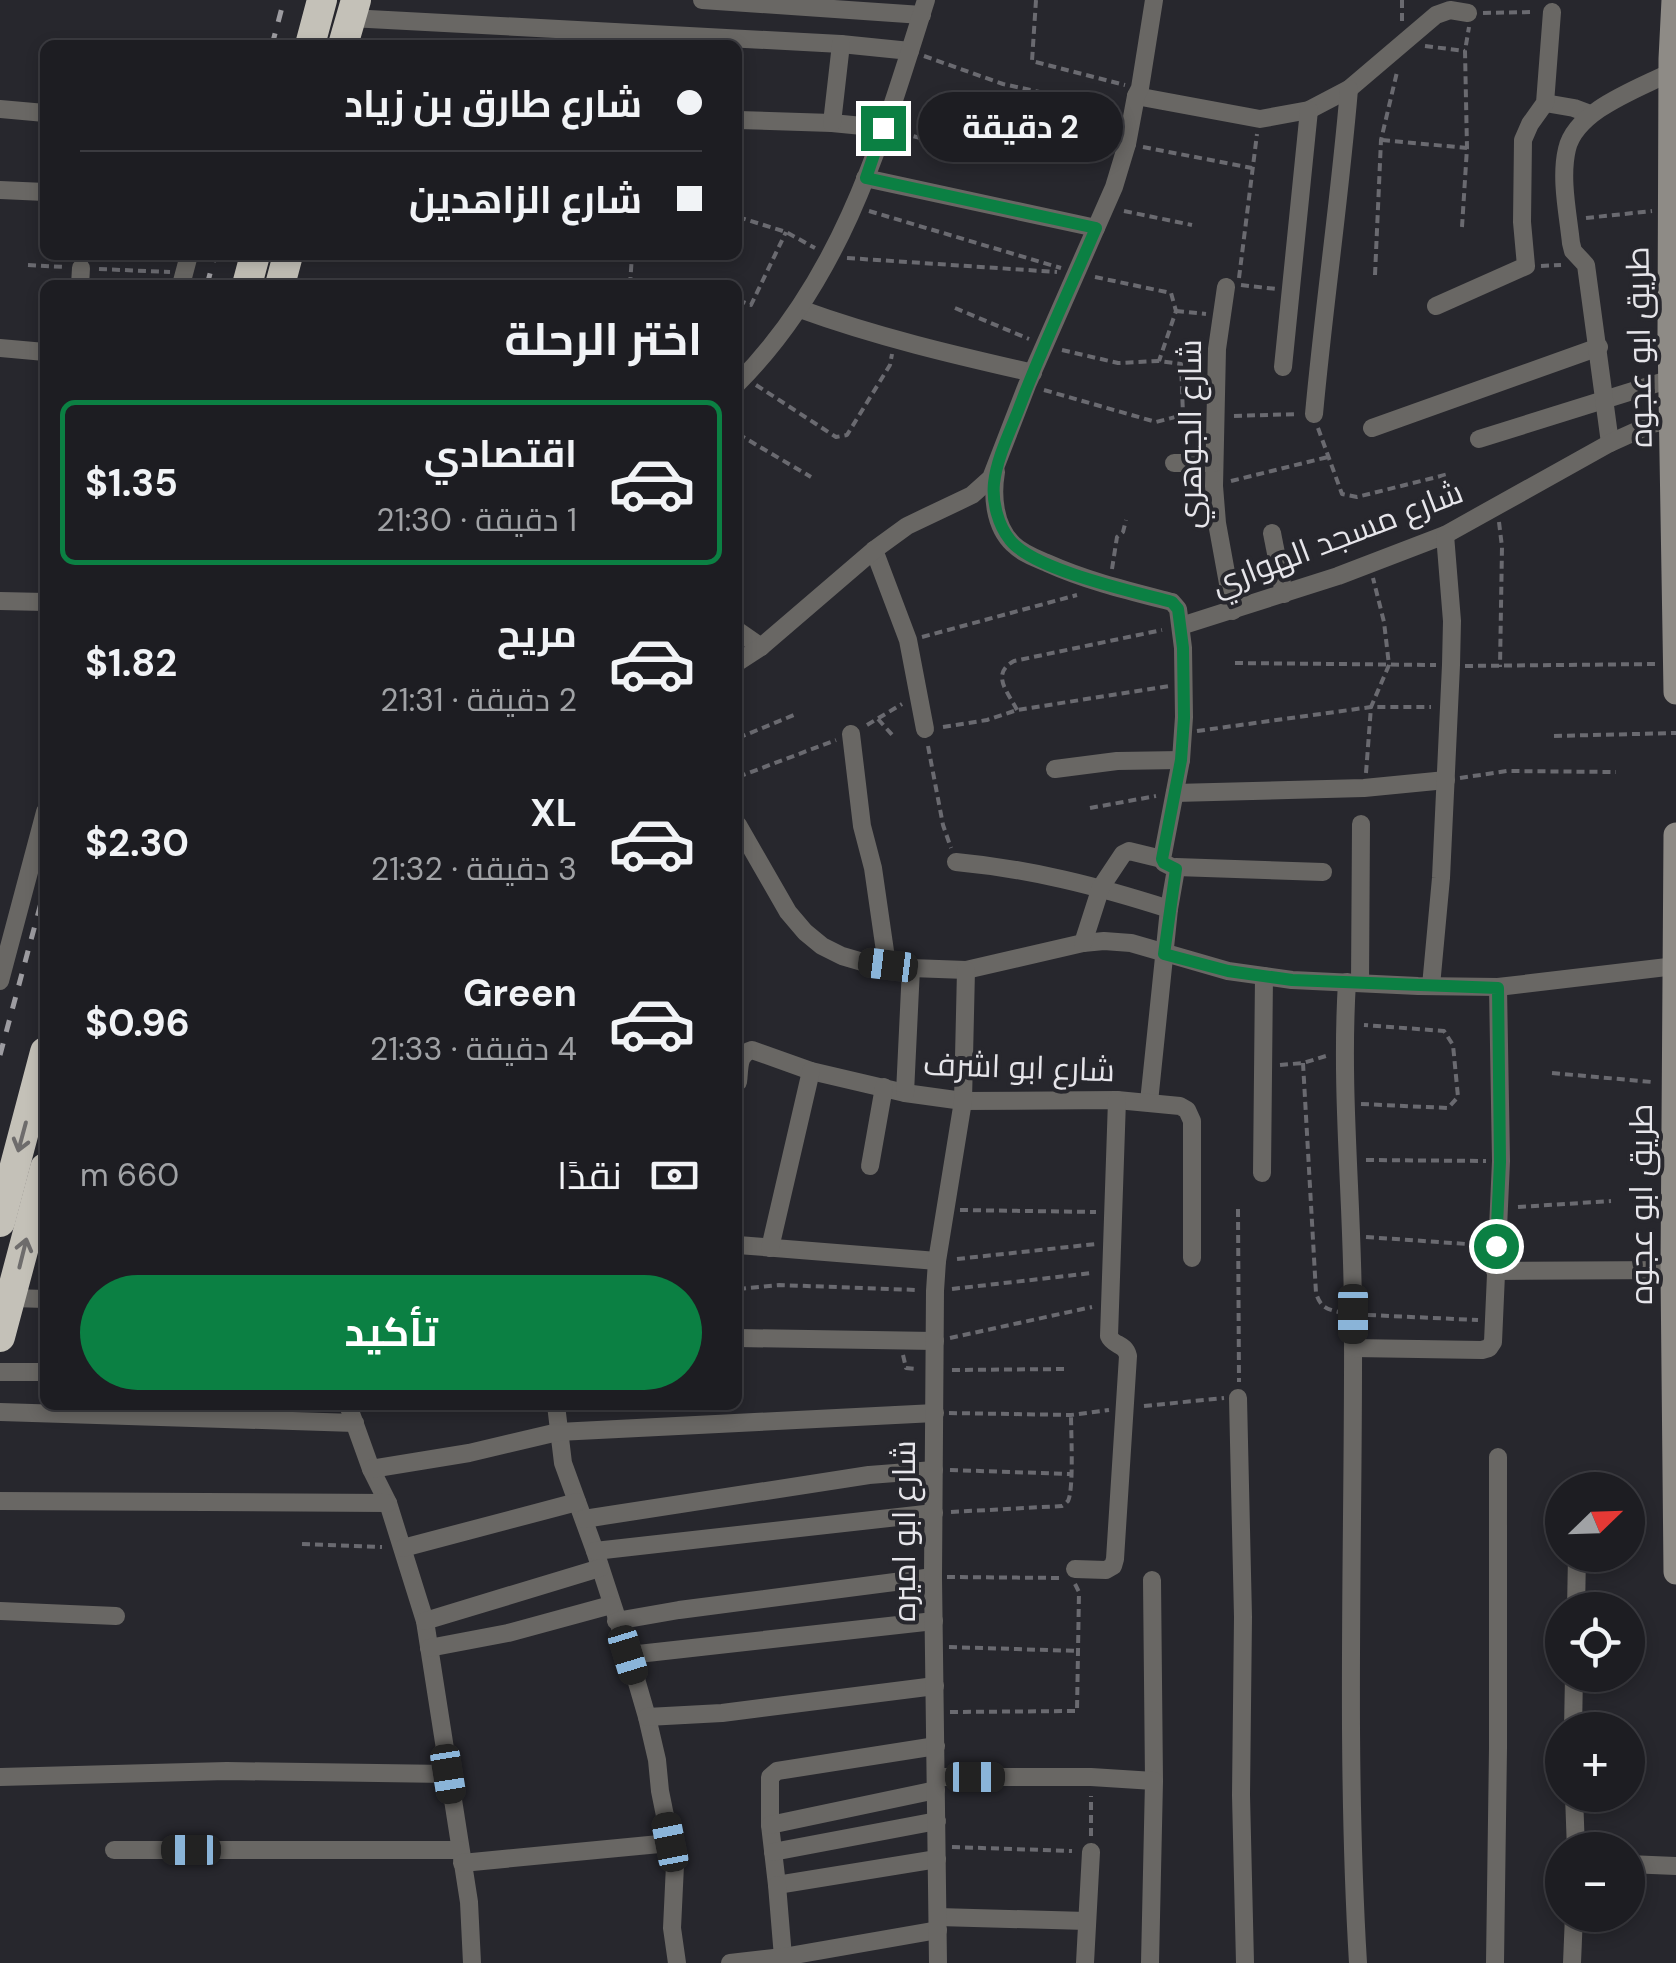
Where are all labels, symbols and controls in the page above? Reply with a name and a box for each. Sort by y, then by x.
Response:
text: شارع طارق بن زياد [344,79,642,129]
callout: 2 دقيقة [918,93,1123,163]
route end [861,106,906,151]
text: 2 دقيقة [962,106,1079,148]
text: شارع الزاهدين [409,175,642,225]
street label: طريق ابو عجوه [1616,246,1662,448]
text: اختر الرحلة [504,310,702,369]
street label: شارع الجوهري [1169,339,1215,529]
text: اقتصادي [424,429,577,479]
icon: car [607,438,697,528]
text: $1.35 [85,458,178,508]
street label: شارع مسجد الهواري [1205,471,1470,609]
text: 1 دقيقة · 21:30 [376,499,577,541]
text: مريح [497,609,577,659]
icon: car [607,618,697,708]
text: $1.82 [85,638,177,688]
text: 2 دقيقة · 21:31 [380,679,577,721]
text: XL [530,788,577,838]
icon: car [607,798,697,888]
text: $2.30 [85,818,189,868]
text: 3 دقيقة · 21:32 [371,848,577,890]
car [856,946,920,984]
text: Green [463,968,577,1018]
icon: car [607,978,697,1068]
text: $0.96 [85,998,190,1048]
text: 4 دقيقة · 21:33 [370,1028,577,1070]
street label: شارع ابو اشرف [922,1043,1116,1092]
street label: طريق ابو عجوه [1620,1103,1662,1305]
one-way arrow [12,1121,31,1152]
icon: cash [647,1148,702,1203]
text: نقدًا [557,1151,622,1201]
text: 660 m [80,1154,179,1196]
route start [1474,1224,1519,1269]
one-way arrow [15,1238,34,1269]
button: تأكيد [80,1275,702,1390]
car [1338,1284,1368,1344]
street label: شارع ابو اميره [883,1440,926,1622]
north arrow [1545,1472,1645,1572]
map controls [1545,1472,1645,1932]
button: locate [1545,1592,1645,1692]
car [605,1622,651,1688]
button: + [1545,1712,1645,1812]
car [428,1742,468,1806]
car [945,1762,1005,1792]
car [650,1810,690,1874]
button: − [1545,1832,1645,1932]
car [161,1835,221,1865]

